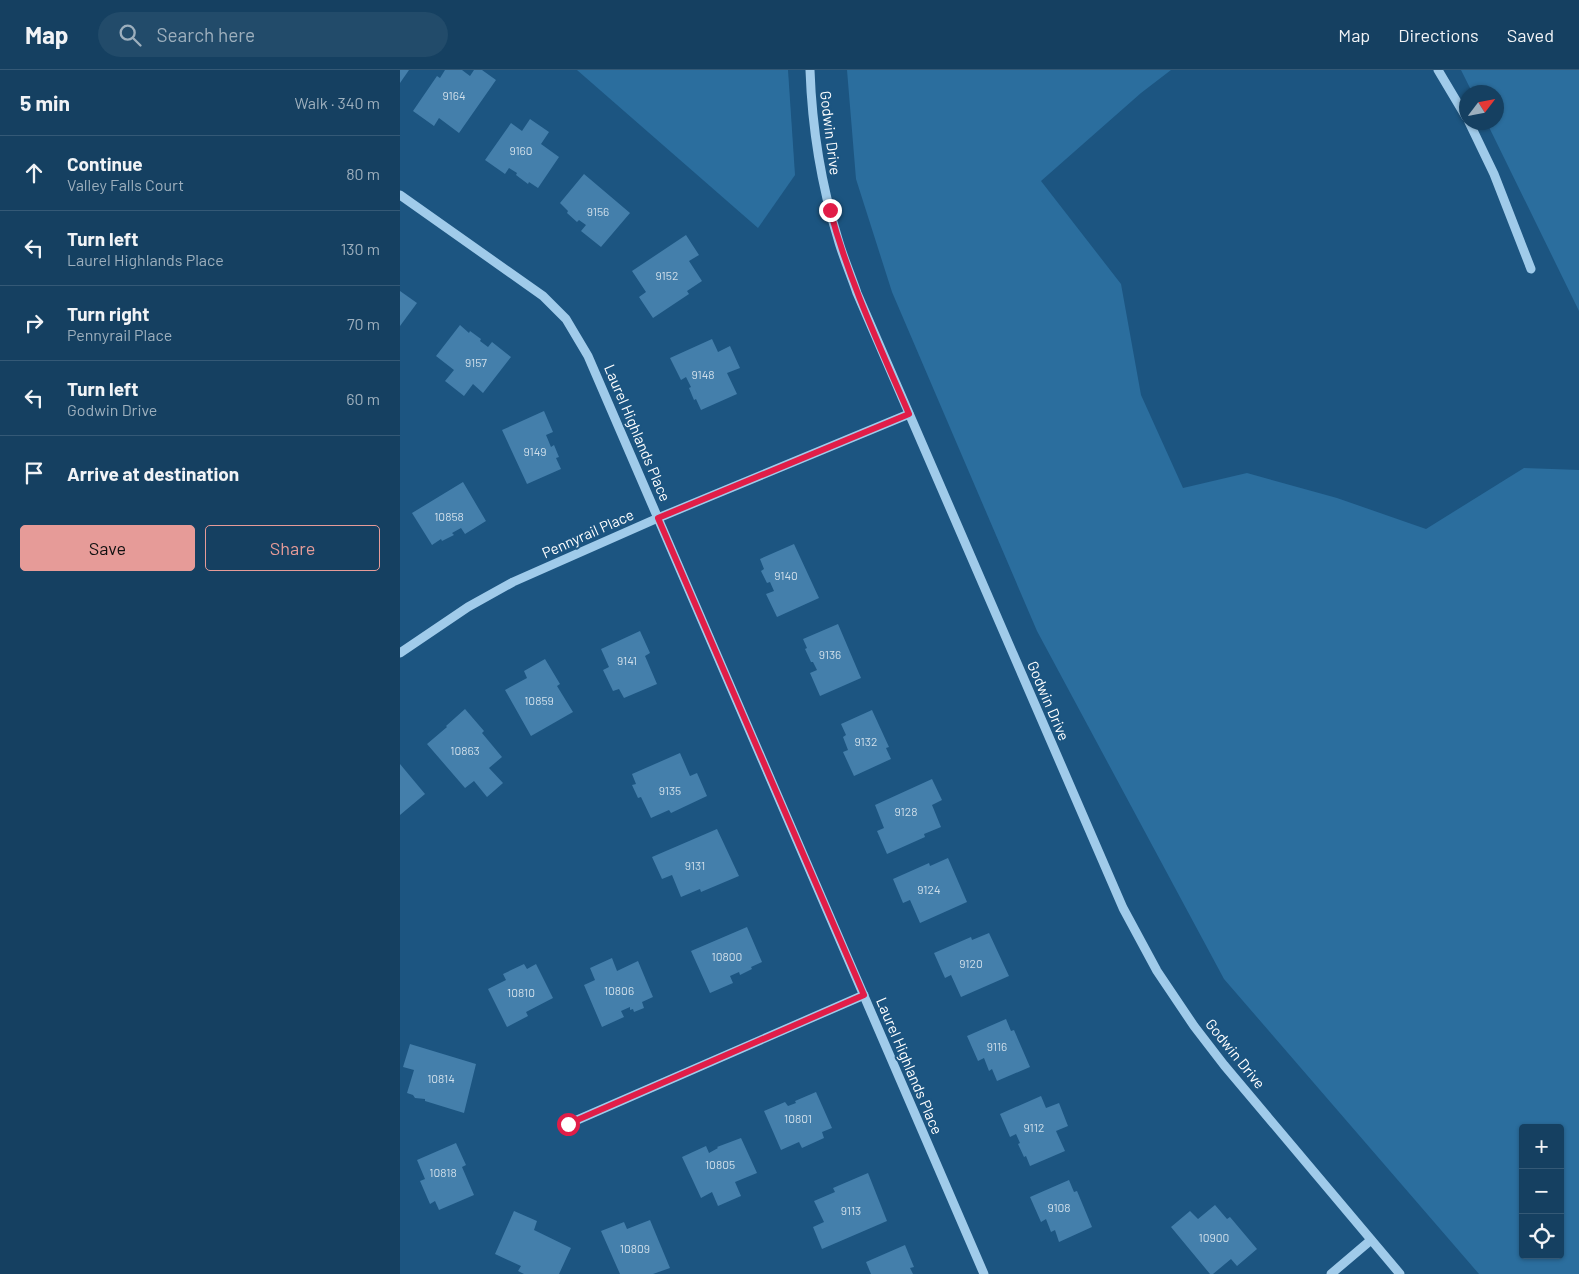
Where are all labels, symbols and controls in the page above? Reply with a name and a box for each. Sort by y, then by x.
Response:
search box [98,12,448,57]
text: Map [25,20,68,49]
icon: search [116,21,144,49]
text: Search here [156,23,255,46]
text: Map [1338,24,1370,46]
text: Directions [1398,24,1479,46]
text: Saved [1507,24,1554,46]
north arrow [1459,85,1504,130]
house number: 9164 [442,88,466,102]
text: 5 min [20,90,70,115]
street label: Godwin Drive [817,90,845,176]
text: Walk · 340 m [295,93,380,112]
house number: 9160 [509,143,533,157]
text: Continue [67,152,143,175]
icon: ahead [20,159,48,187]
text: 80 m [346,164,380,183]
text: Valley Falls Court [67,175,184,194]
route end [819,199,842,222]
house number: 9156 [587,204,609,218]
text: Turn left [67,227,138,250]
icon: left [20,234,48,262]
text: 130 m [341,239,380,258]
text: Laurel Highlands Place [67,250,224,269]
house number: 9152 [656,268,678,282]
text: Turn right [67,302,149,325]
icon: right [20,309,48,337]
text: 70 m [347,314,380,333]
text: Pennyrail Place [67,325,172,344]
house number: 9157 [465,355,487,369]
street label: Laurel Highlands Place [601,361,675,504]
house number: 9148 [691,367,715,381]
text: Turn left [67,377,138,400]
icon: left [20,384,48,412]
text: 60 m [346,389,380,408]
text: Godwin Drive [67,400,157,419]
house number: 9149 [523,444,547,458]
icon: arrive [20,459,48,487]
text: Arrive at destination [67,462,239,485]
street label: Pennyrail Place [539,505,636,561]
house number: 10858 [434,509,464,523]
button: Save [20,525,195,571]
button: Share [205,525,380,571]
house number: 9140 [774,568,798,582]
house number: 9136 [819,647,841,661]
house number: 9141 [617,653,637,667]
street label: Godwin Drive [1024,658,1074,743]
house number: 10859 [524,693,554,707]
house number: 9132 [855,734,877,748]
house number: 10863 [450,743,480,757]
house number: 9135 [659,783,681,797]
house number: 9128 [895,804,917,818]
house number: 9131 [685,858,705,872]
house number: 9124 [917,882,941,896]
house number: 10800 [712,949,742,963]
house number: 9120 [959,956,983,970]
house number: 10806 [604,983,634,997]
house number: 10810 [507,985,535,999]
street label: Laurel Highlands Place [873,994,947,1137]
street label: Godwin Drive [1202,1015,1269,1092]
house number: 9116 [987,1039,1007,1053]
house number: 10814 [427,1071,455,1085]
house number: 10801 [784,1111,812,1125]
route start [557,1113,580,1136]
house number: 9112 [1024,1120,1044,1134]
map controls [1519,1124,1564,1259]
button: + [1519,1124,1564,1169]
house number: 10805 [705,1157,735,1171]
house number: 10818 [429,1165,457,1179]
button: − [1519,1169,1564,1214]
house number: 9108 [1047,1200,1071,1214]
house number: 9113 [841,1203,861,1217]
button: locate [1519,1214,1564,1259]
house number: 10900 [1199,1230,1229,1244]
house number: 10809 [620,1241,650,1255]

